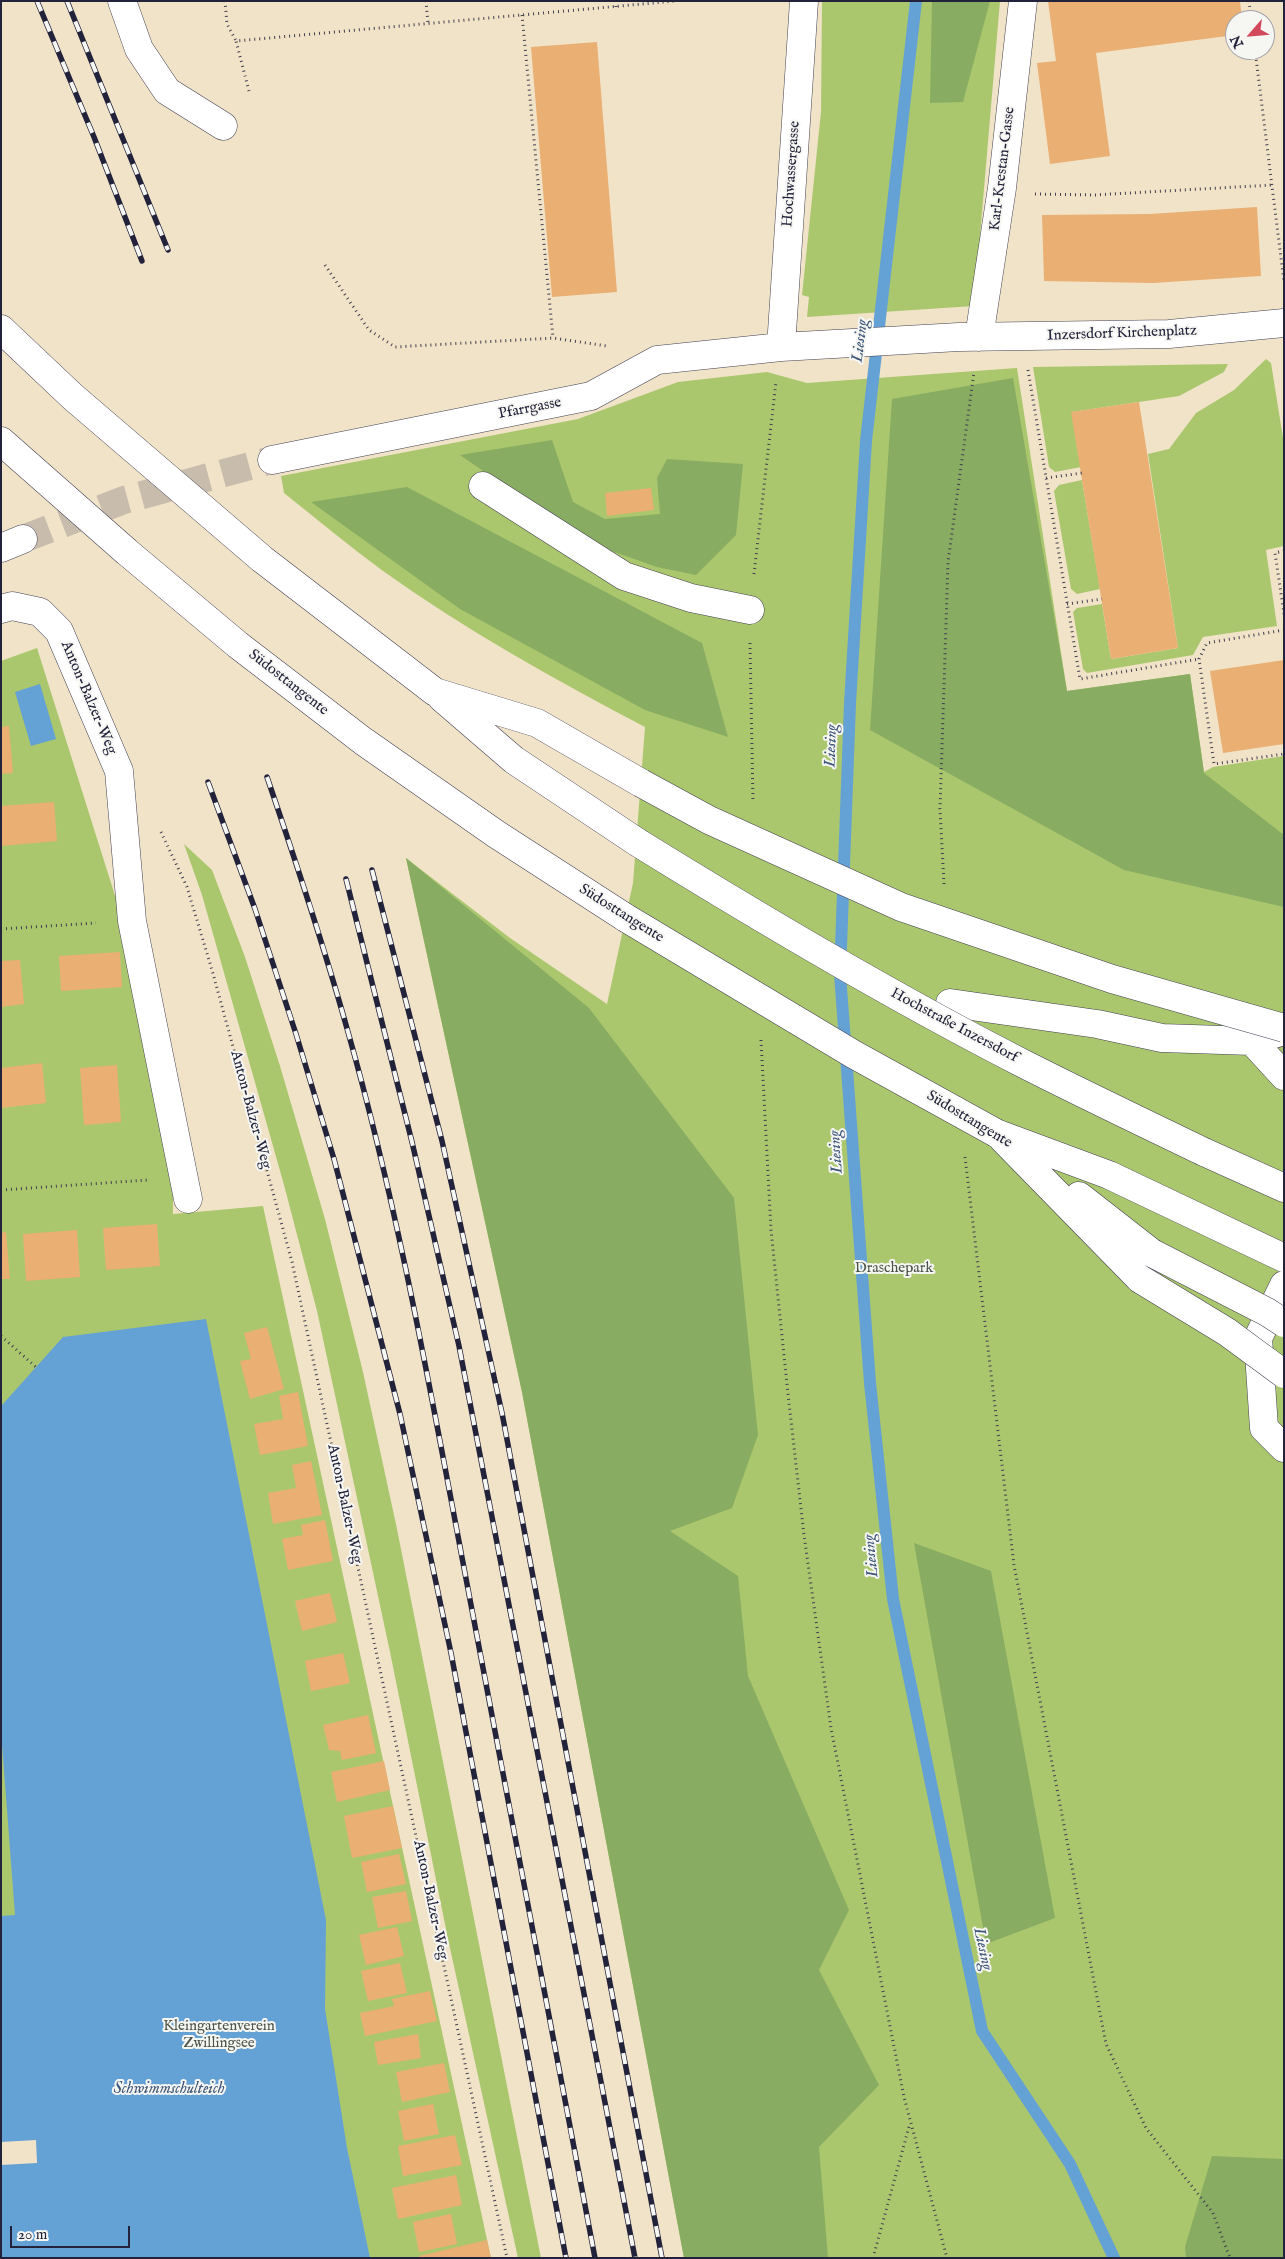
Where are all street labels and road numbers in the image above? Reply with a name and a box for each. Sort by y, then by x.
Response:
street label: Karl-Krestan-Gasse [986,106,1020,232]
street label: Hochwassergasse [779,120,805,228]
street label: Inzersdorf Kirchenplatz [1047,322,1197,346]
street label: Pfarrgasse [497,394,563,424]
street label: Anton-Balzer-Weg [56,639,120,757]
street label: Südosttangente [244,646,332,720]
street label: Südosttangente [575,881,667,947]
street label: Hochstraße Inzersdorf [887,985,1021,1067]
street label: Anton-Balzer-Weg [226,1049,274,1171]
street label: Südosttangente [923,1087,1015,1153]
street label: Anton-Balzer-Weg [323,1443,365,1565]
street label: Anton-Balzer-Weg [409,1839,451,1961]

